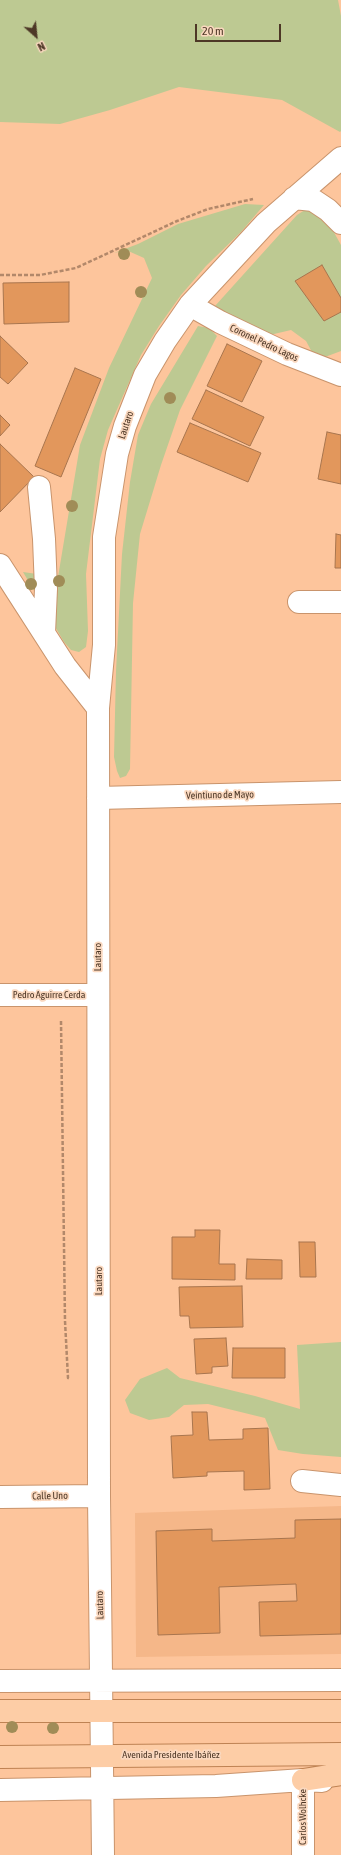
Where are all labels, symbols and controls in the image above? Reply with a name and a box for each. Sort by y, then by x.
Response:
north arrow [16,16,56,56]
scale bar [197,16,283,42]
text: 20 m [202,24,224,38]
text: N [36,40,47,54]
street label: Coronel Pedro Lagos [228,322,300,364]
street label: Lautaro [116,410,136,440]
street label: Veintiuno de Mayo [186,788,254,802]
street label: Lautaro [92,943,104,971]
street label: Pedro Aguirre Cerda [13,989,85,1001]
street label: Lautaro [93,1267,105,1295]
street label: Calle Uno [32,1490,68,1502]
street label: Lautaro [94,1591,106,1619]
street label: Avenida Presidente Ibáñez [122,1749,220,1761]
street label: Carlos Wolhcke [297,1789,309,1845]

